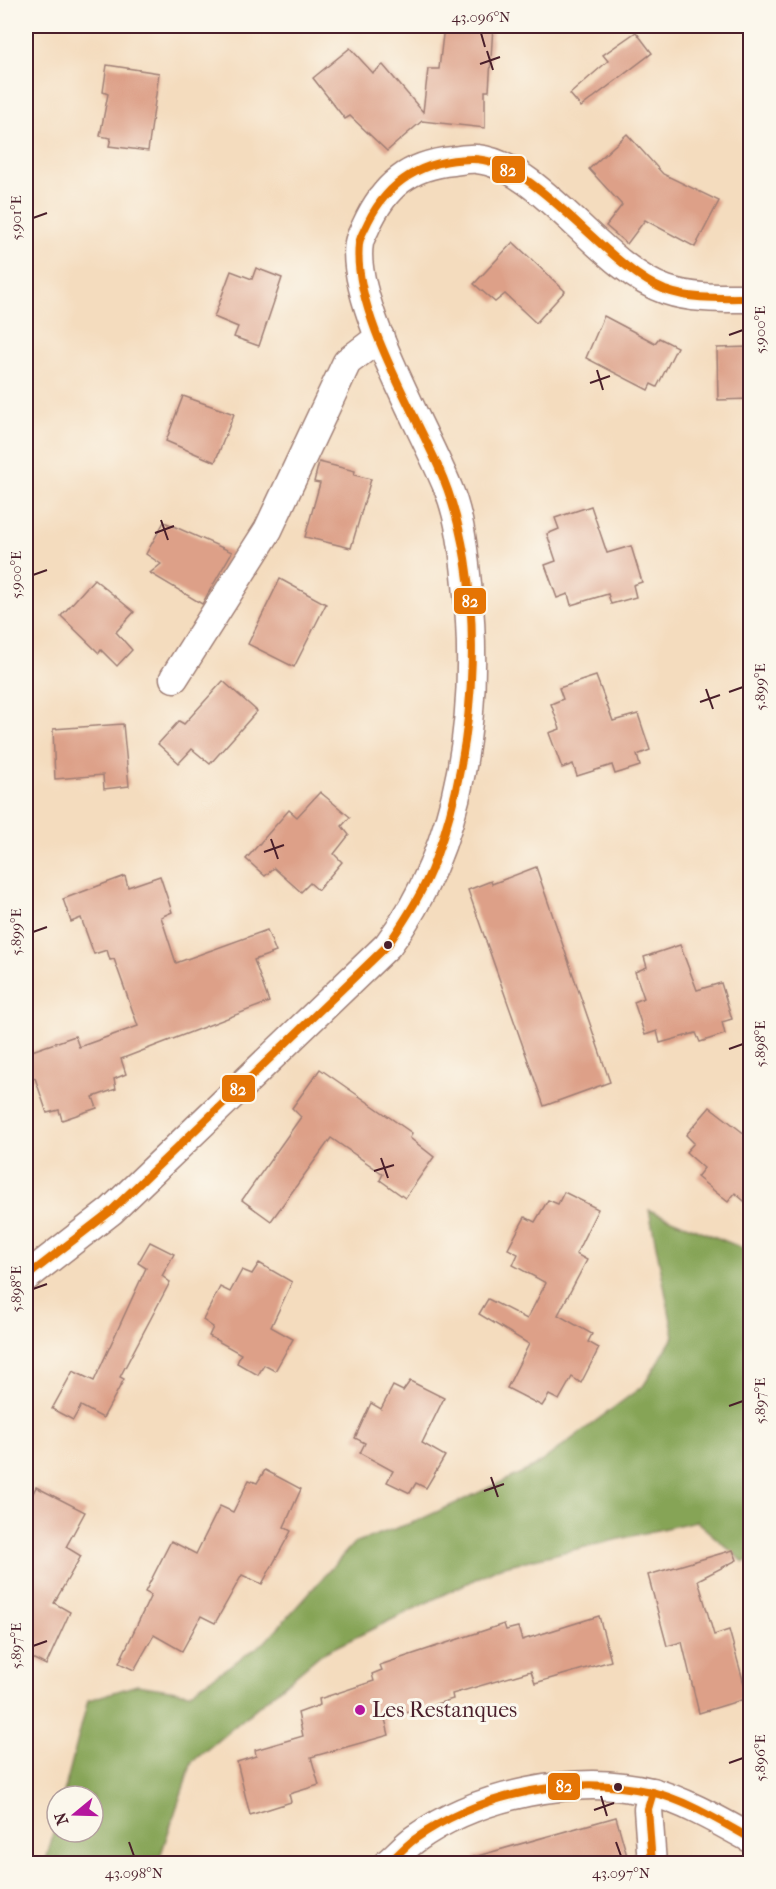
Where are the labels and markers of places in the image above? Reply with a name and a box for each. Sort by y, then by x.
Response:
unlabelled marker [382,939,394,951]
place label: Les Restanques [372,1697,517,1723]
marker: Les Restanques [353,1703,367,1717]
unlabelled marker [612,1781,624,1793]

